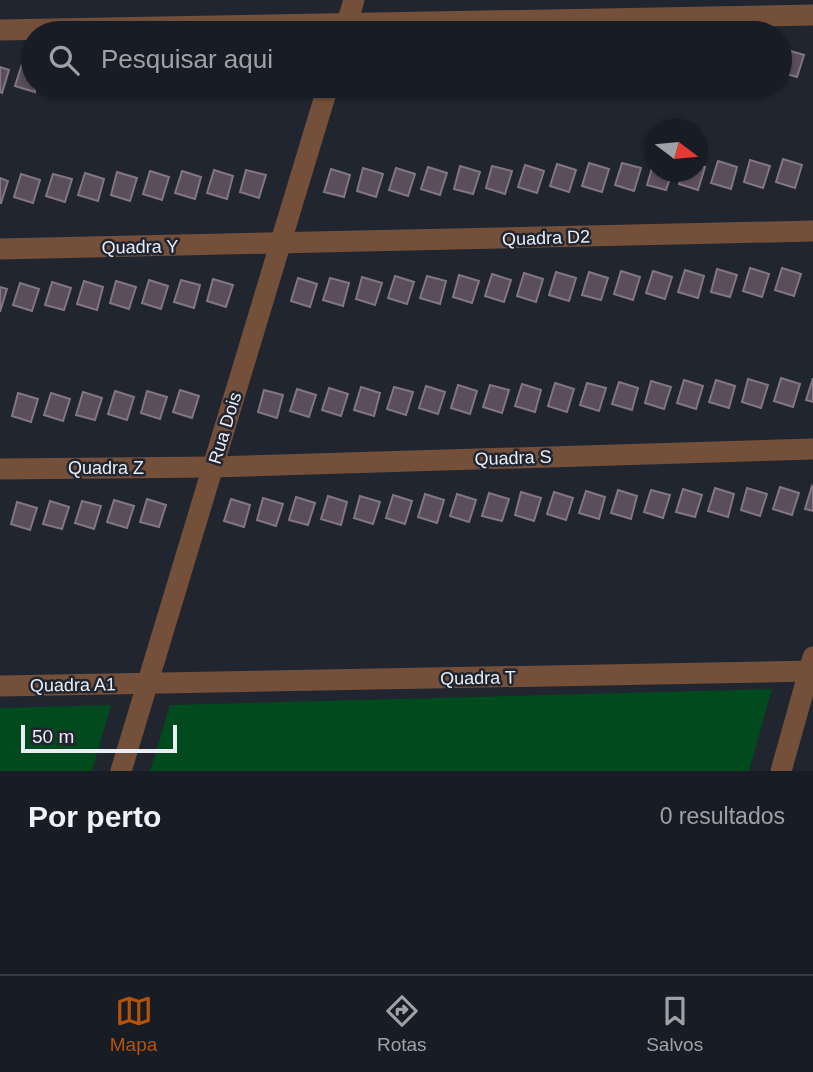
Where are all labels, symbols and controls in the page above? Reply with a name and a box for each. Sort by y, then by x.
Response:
search box [21,21,792,98]
icon: search [45,41,83,79]
text: Pesquisar aqui [101,44,273,74]
north arrow [645,119,708,182]
street label: Quadra D2 [502,226,590,250]
street label: Quadra Y [101,236,179,258]
street label: Rua Dois [205,390,245,466]
street label: Quadra S [474,447,552,469]
street label: Quadra Z [68,458,144,478]
street label: Quadra T [440,667,516,689]
street label: Quadra A1 [30,674,116,696]
scale bar [21,722,177,754]
text: 50 m [32,726,74,747]
text: Por perto [28,800,161,833]
text: 0 resultados [660,803,785,829]
tab: Mapa [110,992,157,1056]
tab: Rotas [377,992,427,1056]
tab: Salvos [646,992,703,1056]

